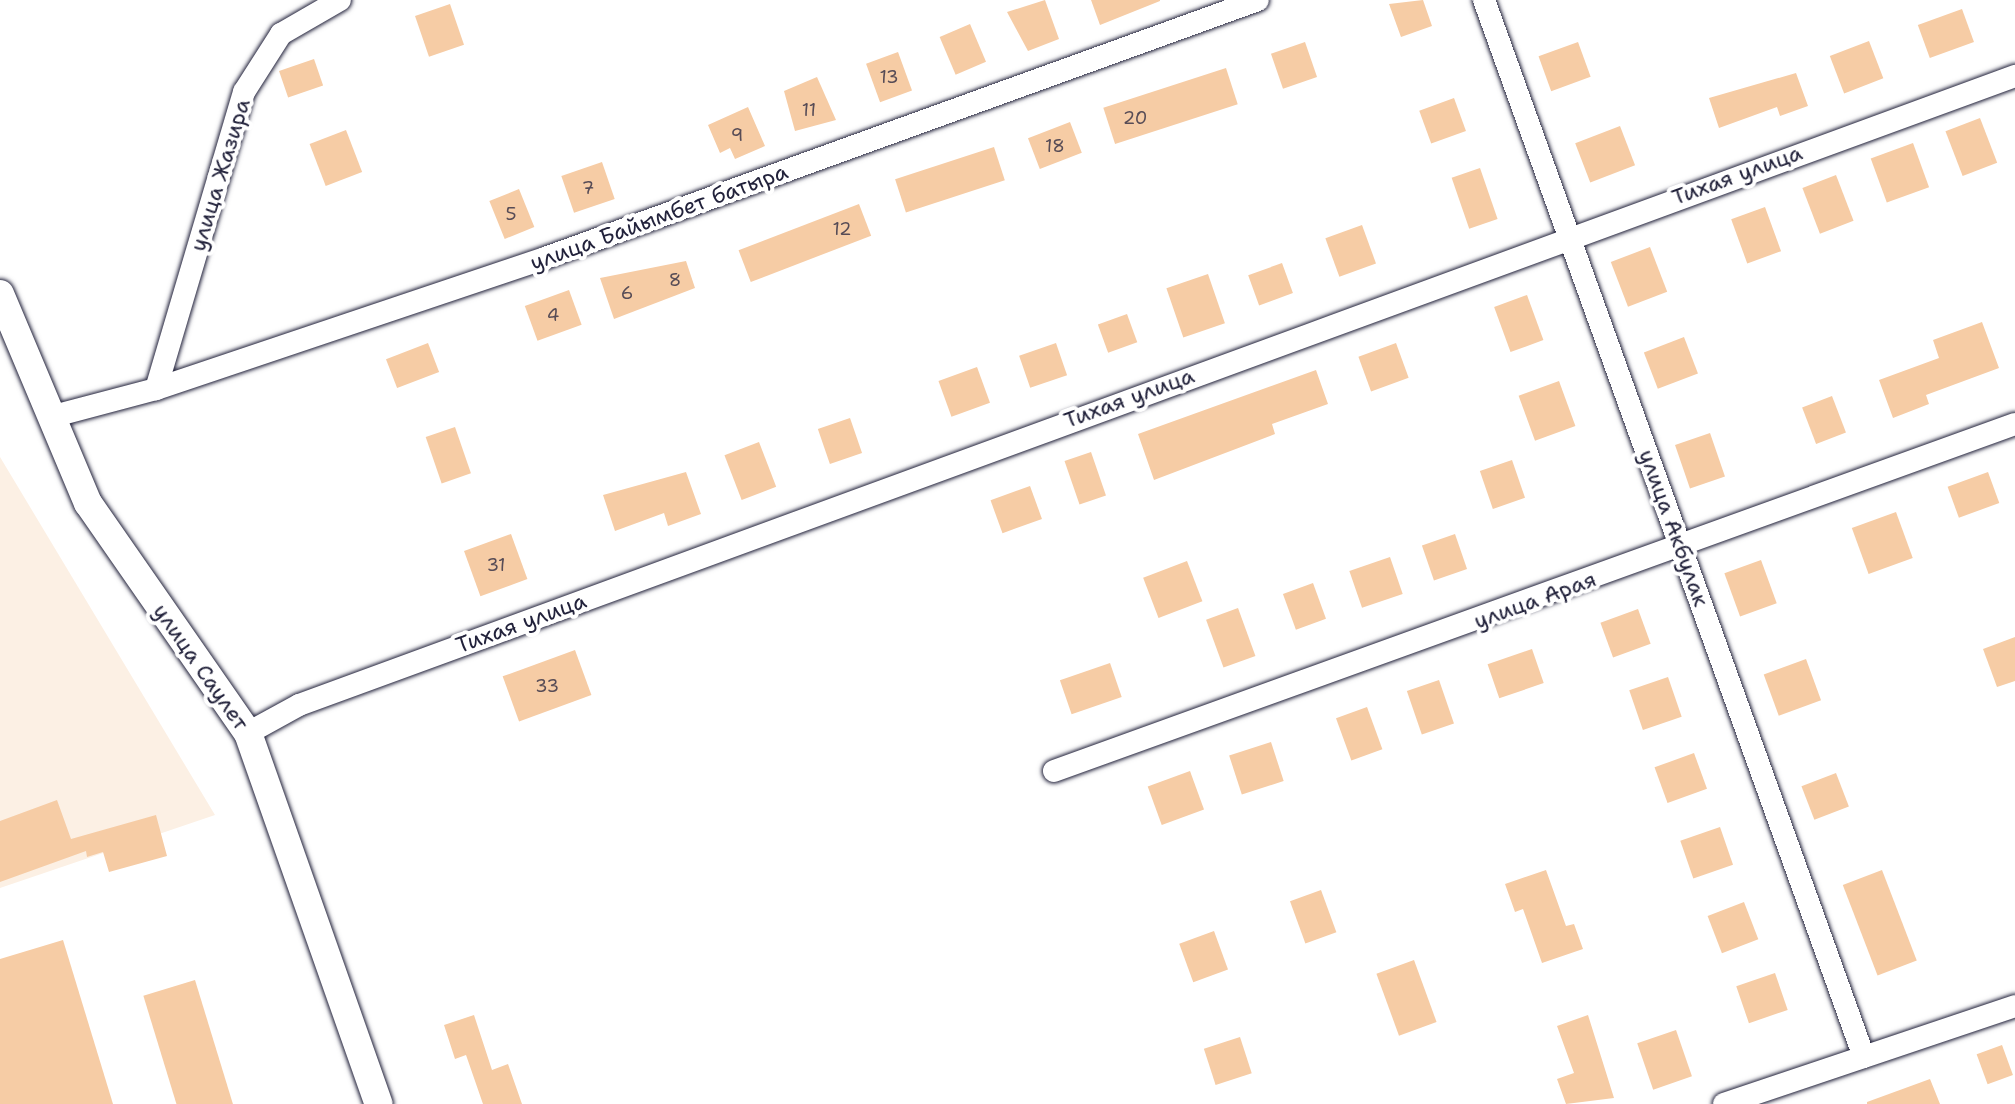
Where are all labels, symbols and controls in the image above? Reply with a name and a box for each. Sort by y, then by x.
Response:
house number: 13 [879,66,899,88]
street label: улица Жазира [184,96,256,254]
house number: 11 [802,99,816,121]
house number: 20 [1123,107,1147,129]
house number: 9 [731,124,743,146]
house number: 18 [1045,135,1065,157]
street label: Тихая улица [1668,139,1806,211]
street label: улица Байымбет батыра [527,158,791,276]
house number: 7 [582,177,594,199]
house number: 5 [505,203,517,225]
house number: 12 [832,218,852,240]
house number: 8 [669,269,681,291]
house number: 6 [621,282,633,304]
house number: 4 [547,304,559,326]
street label: Тихая улица [1060,362,1198,434]
street label: улица Акбулак [1633,446,1715,610]
house number: 31 [486,554,506,576]
street label: улица Арая [1470,566,1600,634]
street label: Тихая улица [452,587,590,659]
street label: улица Саулет [148,599,254,735]
house number: 33 [535,675,559,697]

